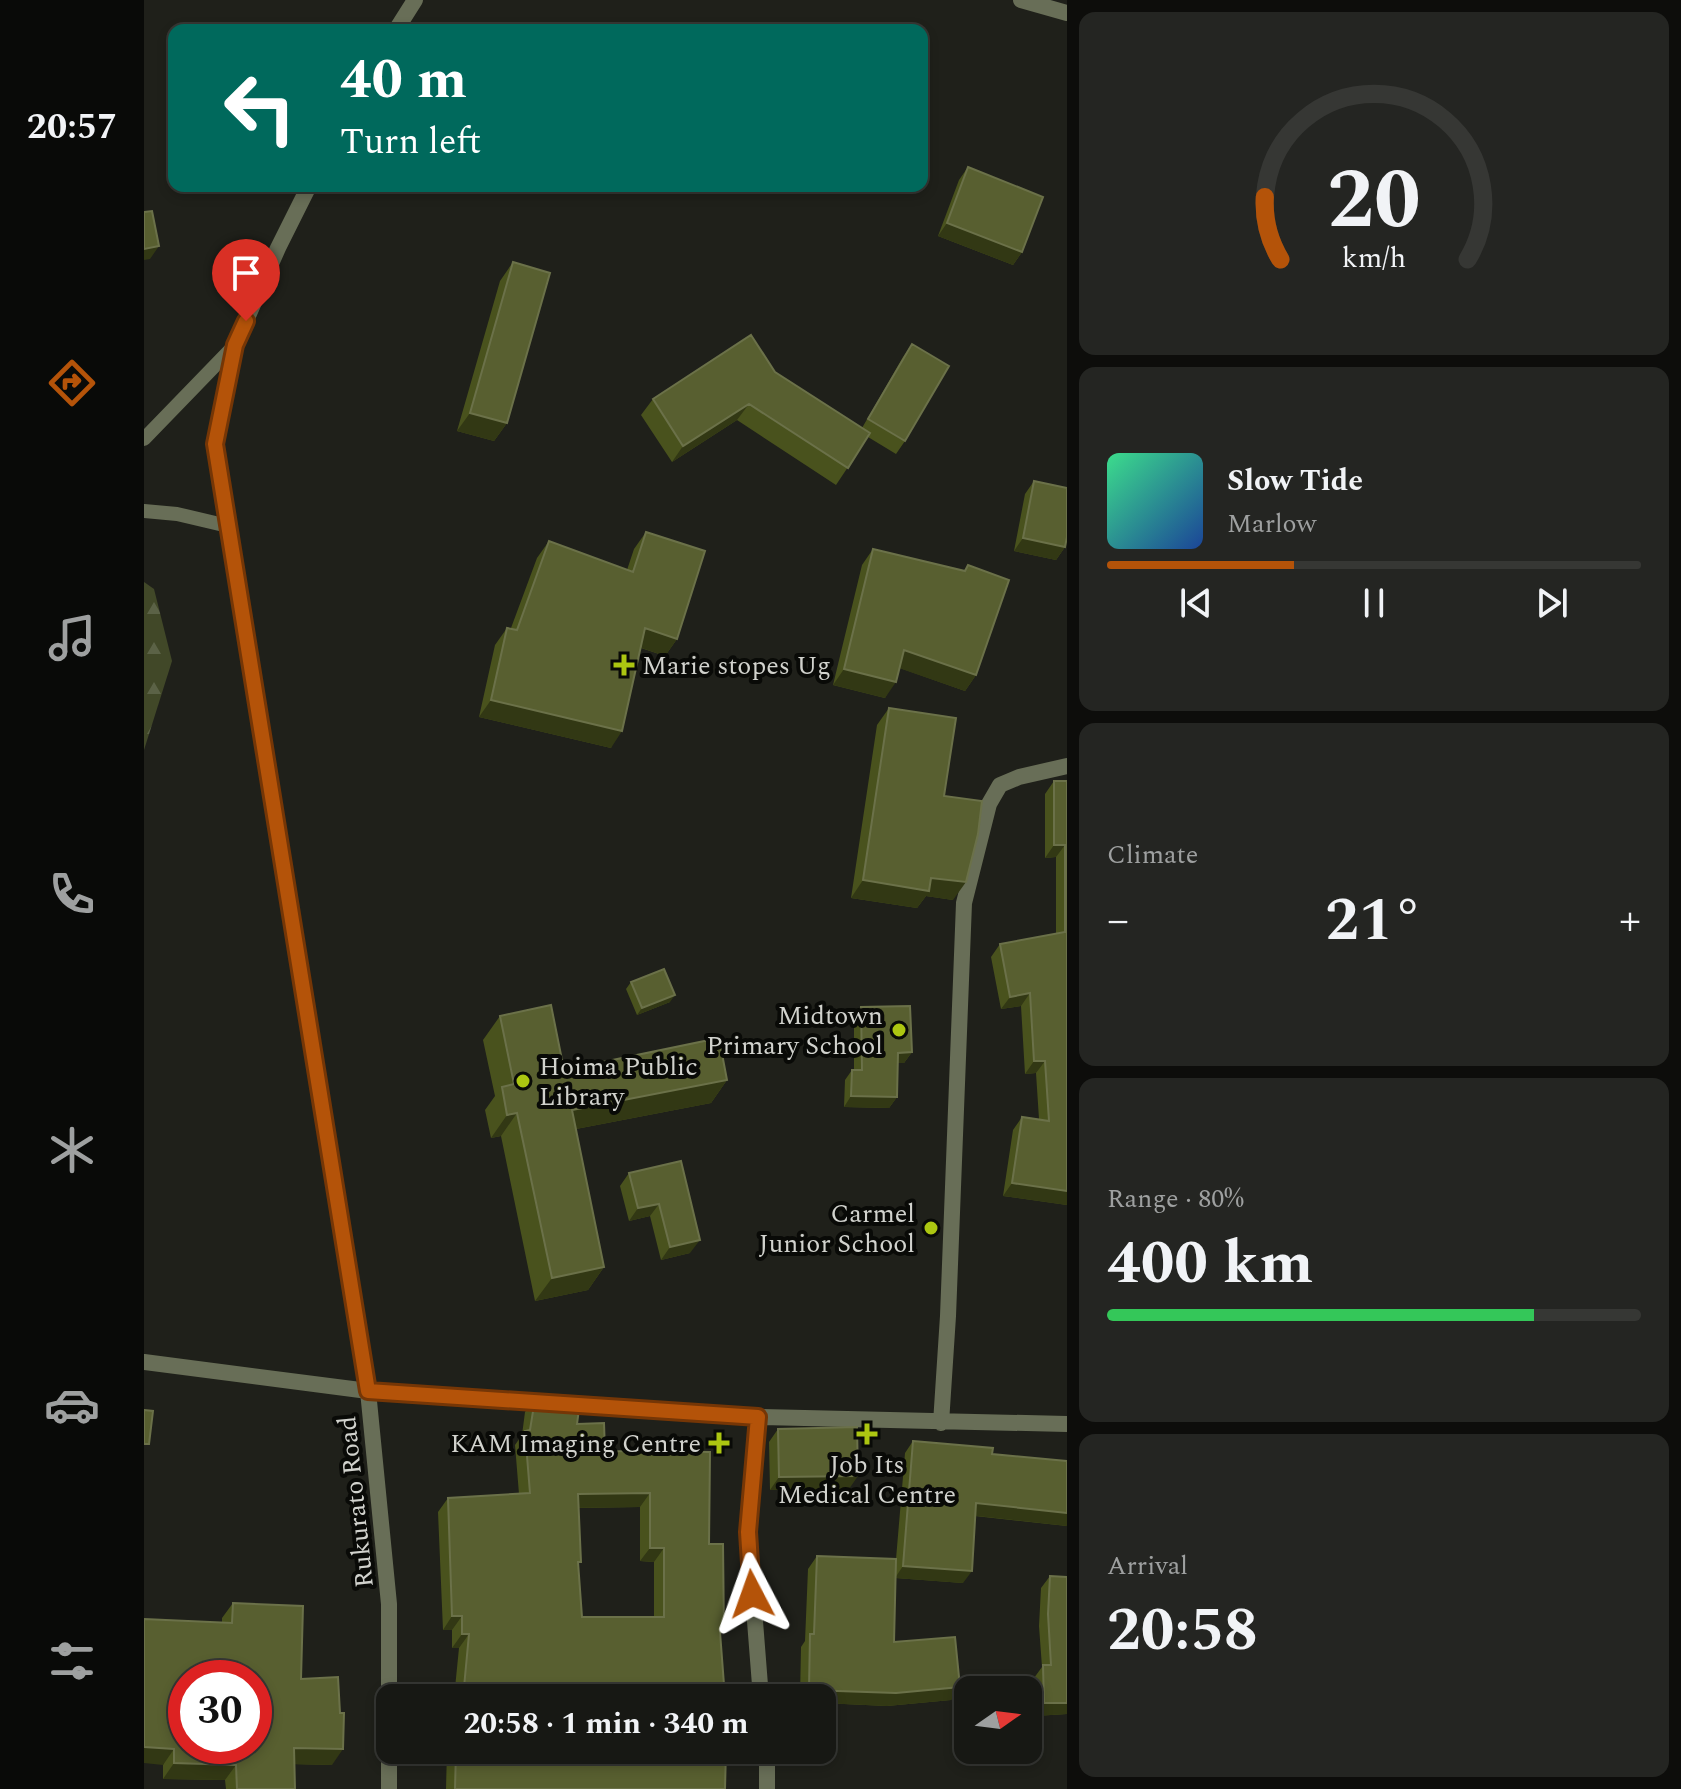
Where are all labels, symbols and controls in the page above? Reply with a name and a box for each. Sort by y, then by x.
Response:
text: 40 m [340,38,467,123]
icon: left [208,56,312,160]
text: 20:57 [27,100,117,155]
text: Turn left [340,115,481,170]
text: 20 [1327,137,1421,264]
text: km/h [1342,237,1406,280]
pin [212,239,280,321]
icon: arrive [224,251,268,295]
icon: directions [44,355,100,411]
text: Slow Tide [1227,458,1363,504]
text: Marlow [1227,504,1316,544]
icon: previous [1174,581,1218,625]
icon: pause [1352,581,1396,625]
icon: next [1530,581,1574,625]
icon: music [44,610,100,666]
place label: Marie stopes Ug [642,646,831,686]
marker: Marie stopes Ug [613,654,635,676]
text: Climate [1107,835,1198,875]
icon: phone [44,866,100,922]
text: 21° [1325,875,1423,967]
text: − [1107,887,1129,954]
text: + [1619,887,1641,954]
place label: Midtown Primary School [706,996,883,1066]
marker: Midtown Primary School [890,1021,908,1039]
place label: Hoima Public Library [539,1047,698,1117]
marker: Hoima Public Library [514,1072,532,1090]
icon: climate [44,1122,100,1178]
text: Range · 80% [1107,1179,1244,1219]
place label: Carmel Junior School [759,1194,915,1264]
text: 400 km [1107,1218,1313,1310]
marker: Carmel Junior School [922,1219,940,1237]
icon: car [44,1377,100,1433]
street label: Rukurato Road [327,1414,385,1590]
marker: Job Its Medical Centre [856,1423,878,1445]
place label: KAM Imaging Centre [450,1424,701,1464]
marker: KAM Imaging Centre [708,1432,730,1454]
place label: Job Its Medical Centre [778,1445,956,1515]
text: Arrival [1107,1546,1188,1586]
position arrow [710,1552,794,1636]
text: 20:58 [1107,1585,1258,1677]
icon: filters [44,1633,100,1689]
speed limit sign: 30 [168,1660,272,1764]
north arrow [954,1676,1042,1764]
map controls [954,1676,1042,1764]
text: 20:58 · 1 min · 340 m [463,1701,749,1747]

